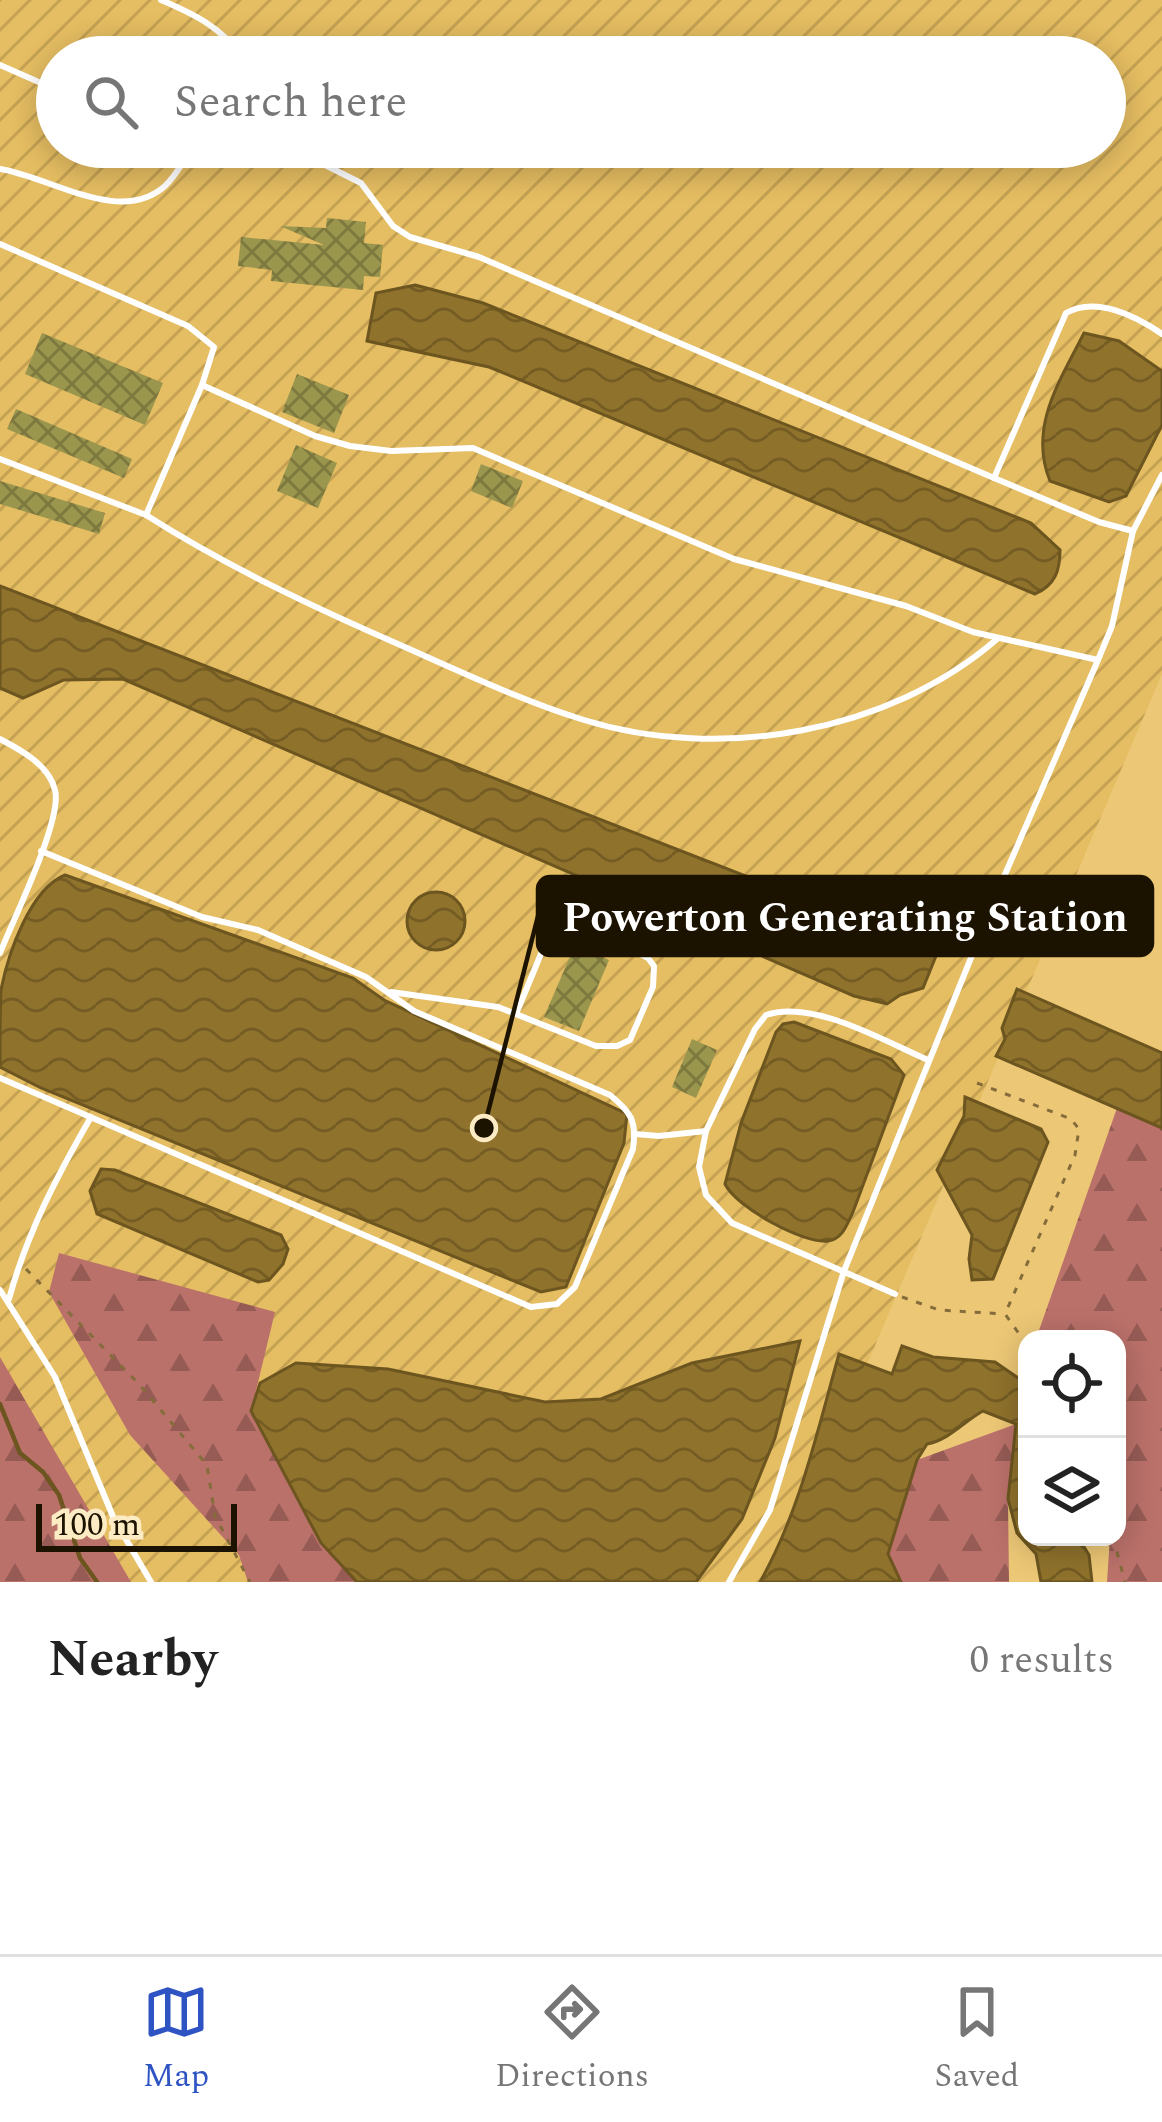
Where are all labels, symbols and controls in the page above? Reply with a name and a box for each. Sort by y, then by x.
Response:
search box [36,36,1126,168]
text: Search here [174,68,407,137]
icon: search [78,69,144,135]
callout: Powerton Generating Station [538,877,1152,955]
text: Powerton Generating Station [562,887,1128,950]
map controls [1018,1330,1126,1546]
button: locate [1018,1330,1126,1438]
button: layers [1018,1438,1126,1546]
scale bar [36,1498,237,1551]
text: 100 m [54,1500,140,1550]
text: Nearby [48,1621,217,1699]
text: 0 results [970,1631,1114,1690]
tab: Map [143,1979,209,2101]
tab: Directions [495,1979,649,2101]
tab: Saved [935,1979,1019,2101]

